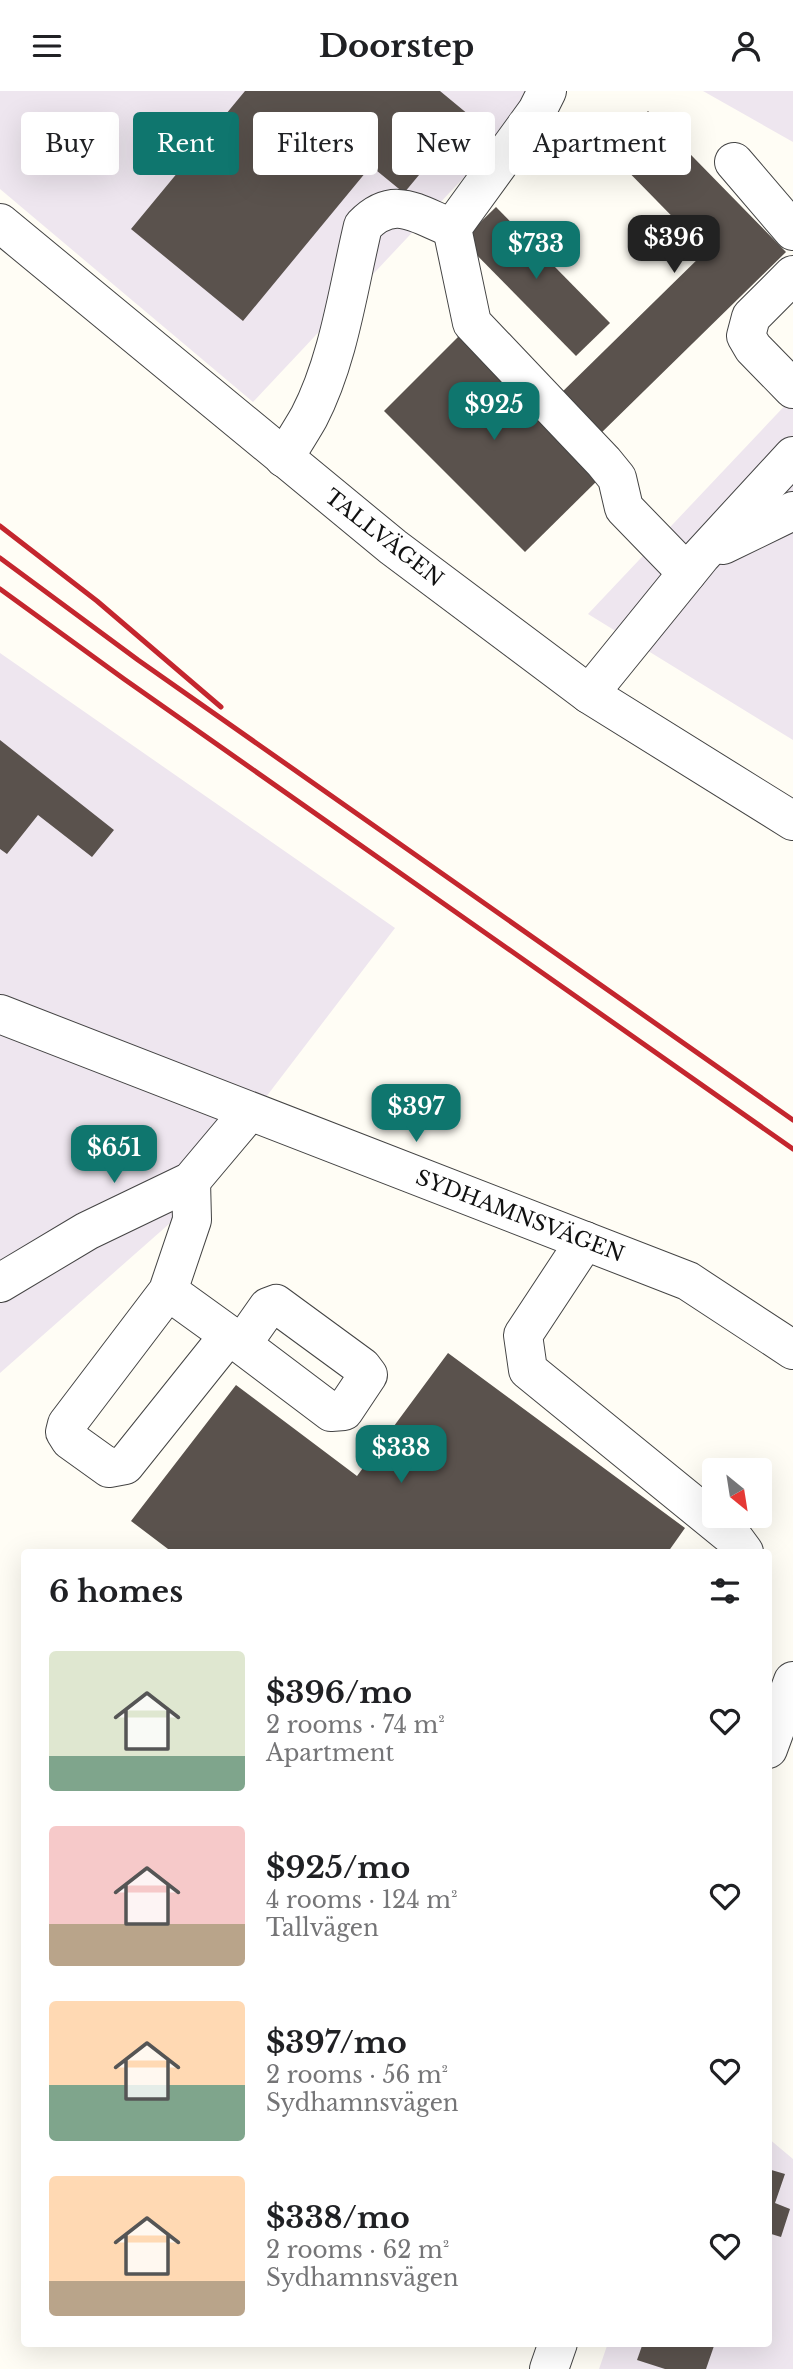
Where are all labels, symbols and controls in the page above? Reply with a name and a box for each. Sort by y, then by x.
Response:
text: Doorstep [319,26,474,66]
icon: menu [28,27,66,65]
icon: person [727,27,765,65]
chip: Buy [21,112,119,175]
chip: Rent [133,112,239,175]
chip: Filters [253,112,378,175]
chip: New [392,112,495,175]
chip: Apartment [509,112,691,175]
pin: $396 [633,215,715,275]
pin: $733 [495,221,577,281]
text: $396 [644,224,704,252]
text: $733 [508,230,564,258]
pin: $925 [453,383,535,442]
text: $925 [465,391,523,419]
street label: TALLVÄGEN [320,484,448,592]
pin: $397 [375,1084,457,1144]
text: $397 [388,1093,444,1121]
pin: $651 [73,1125,155,1185]
text: $651 [87,1134,141,1162]
street label: SYDHAMNSVÄGEN [412,1164,628,1268]
pin: $338 [360,1425,442,1485]
text: $338 [372,1434,430,1462]
north arrow [702,1458,772,1528]
map controls [702,1458,772,1528]
icon: filters [706,1572,744,1610]
text: 6 homes [49,1573,183,1610]
text: $396/mo [266,1674,412,1711]
icon: home [105,1679,189,1763]
icon: heart [706,1702,744,1740]
text: 2 rooms · 74 m² [266,1711,445,1739]
text: Apartment [266,1739,394,1767]
text: $925/mo [266,1849,410,1886]
icon: home [105,1854,189,1938]
icon: heart [706,1877,744,1915]
text: 4 rooms · 124 m² [266,1886,457,1914]
text: Tallvägen [266,1914,379,1942]
text: $397/mo [266,2024,407,2061]
icon: home [105,2029,189,2113]
icon: heart [706,2052,744,2090]
text: 2 rooms · 56 m² [266,2061,448,2089]
text: Sydhamnsvägen [266,2089,459,2117]
text: $338/mo [266,2199,410,2236]
icon: home [105,2204,189,2288]
icon: heart [706,2227,744,2265]
text: 2 rooms · 62 m² [266,2236,449,2264]
text: Sydhamnsvägen [266,2264,459,2292]

